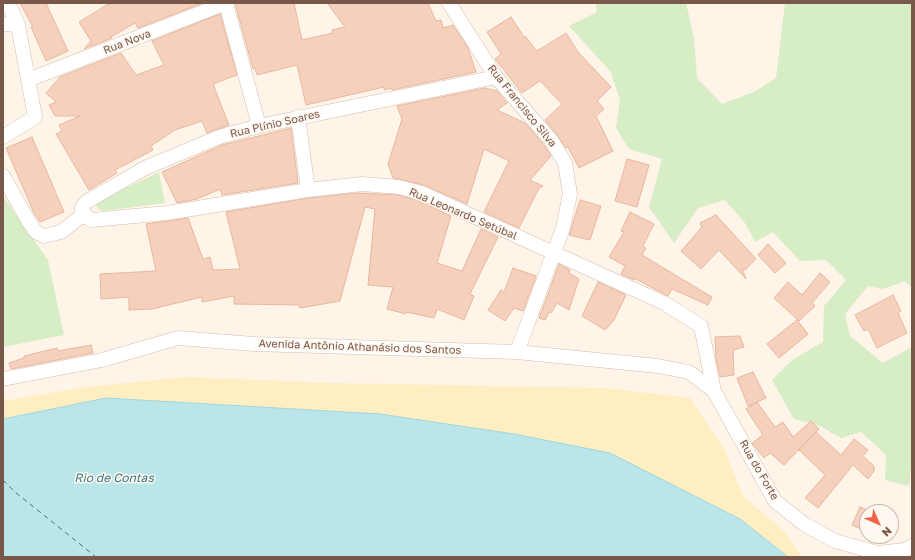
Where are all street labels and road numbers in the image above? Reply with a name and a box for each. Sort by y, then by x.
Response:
street label: Rua Nova [101,27,153,57]
street label: Rua Francisco Silva [485,62,559,150]
street label: Rua Plínio Soares [229,107,321,141]
street label: Rua Leonardo Setúbal [407,185,519,243]
street label: Avenida Antônio Athanásio dos Santos [258,337,462,357]
street label: Rua do Forte [736,438,782,502]

